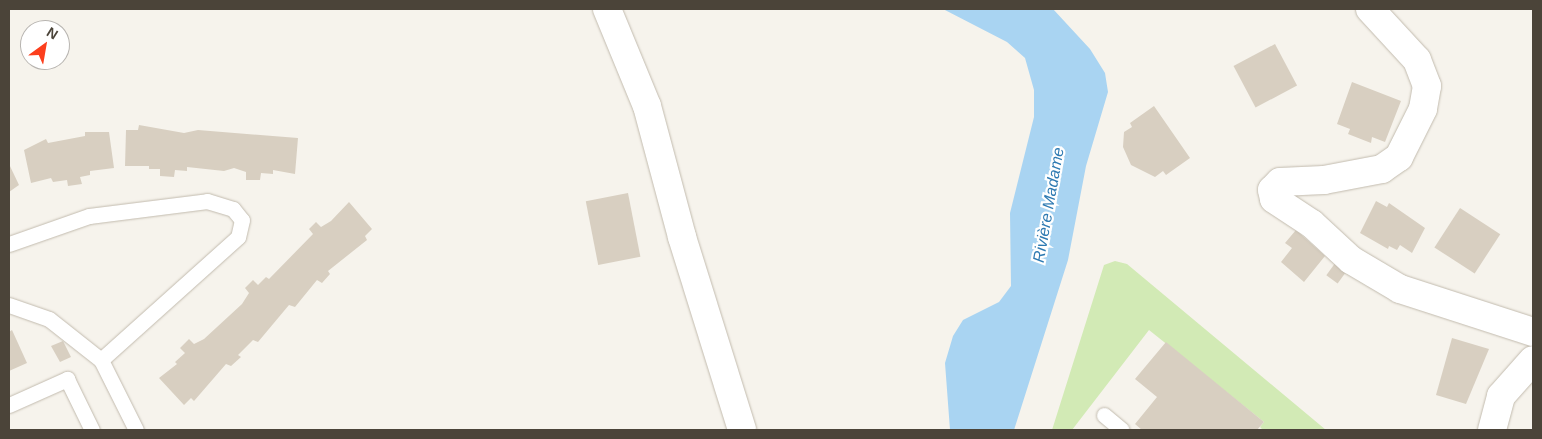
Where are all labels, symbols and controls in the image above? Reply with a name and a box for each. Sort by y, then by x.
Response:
north arrow [20,20,70,70]
text: N [44,24,61,43]
water label: Rivière Madame [1029,146,1069,264]

